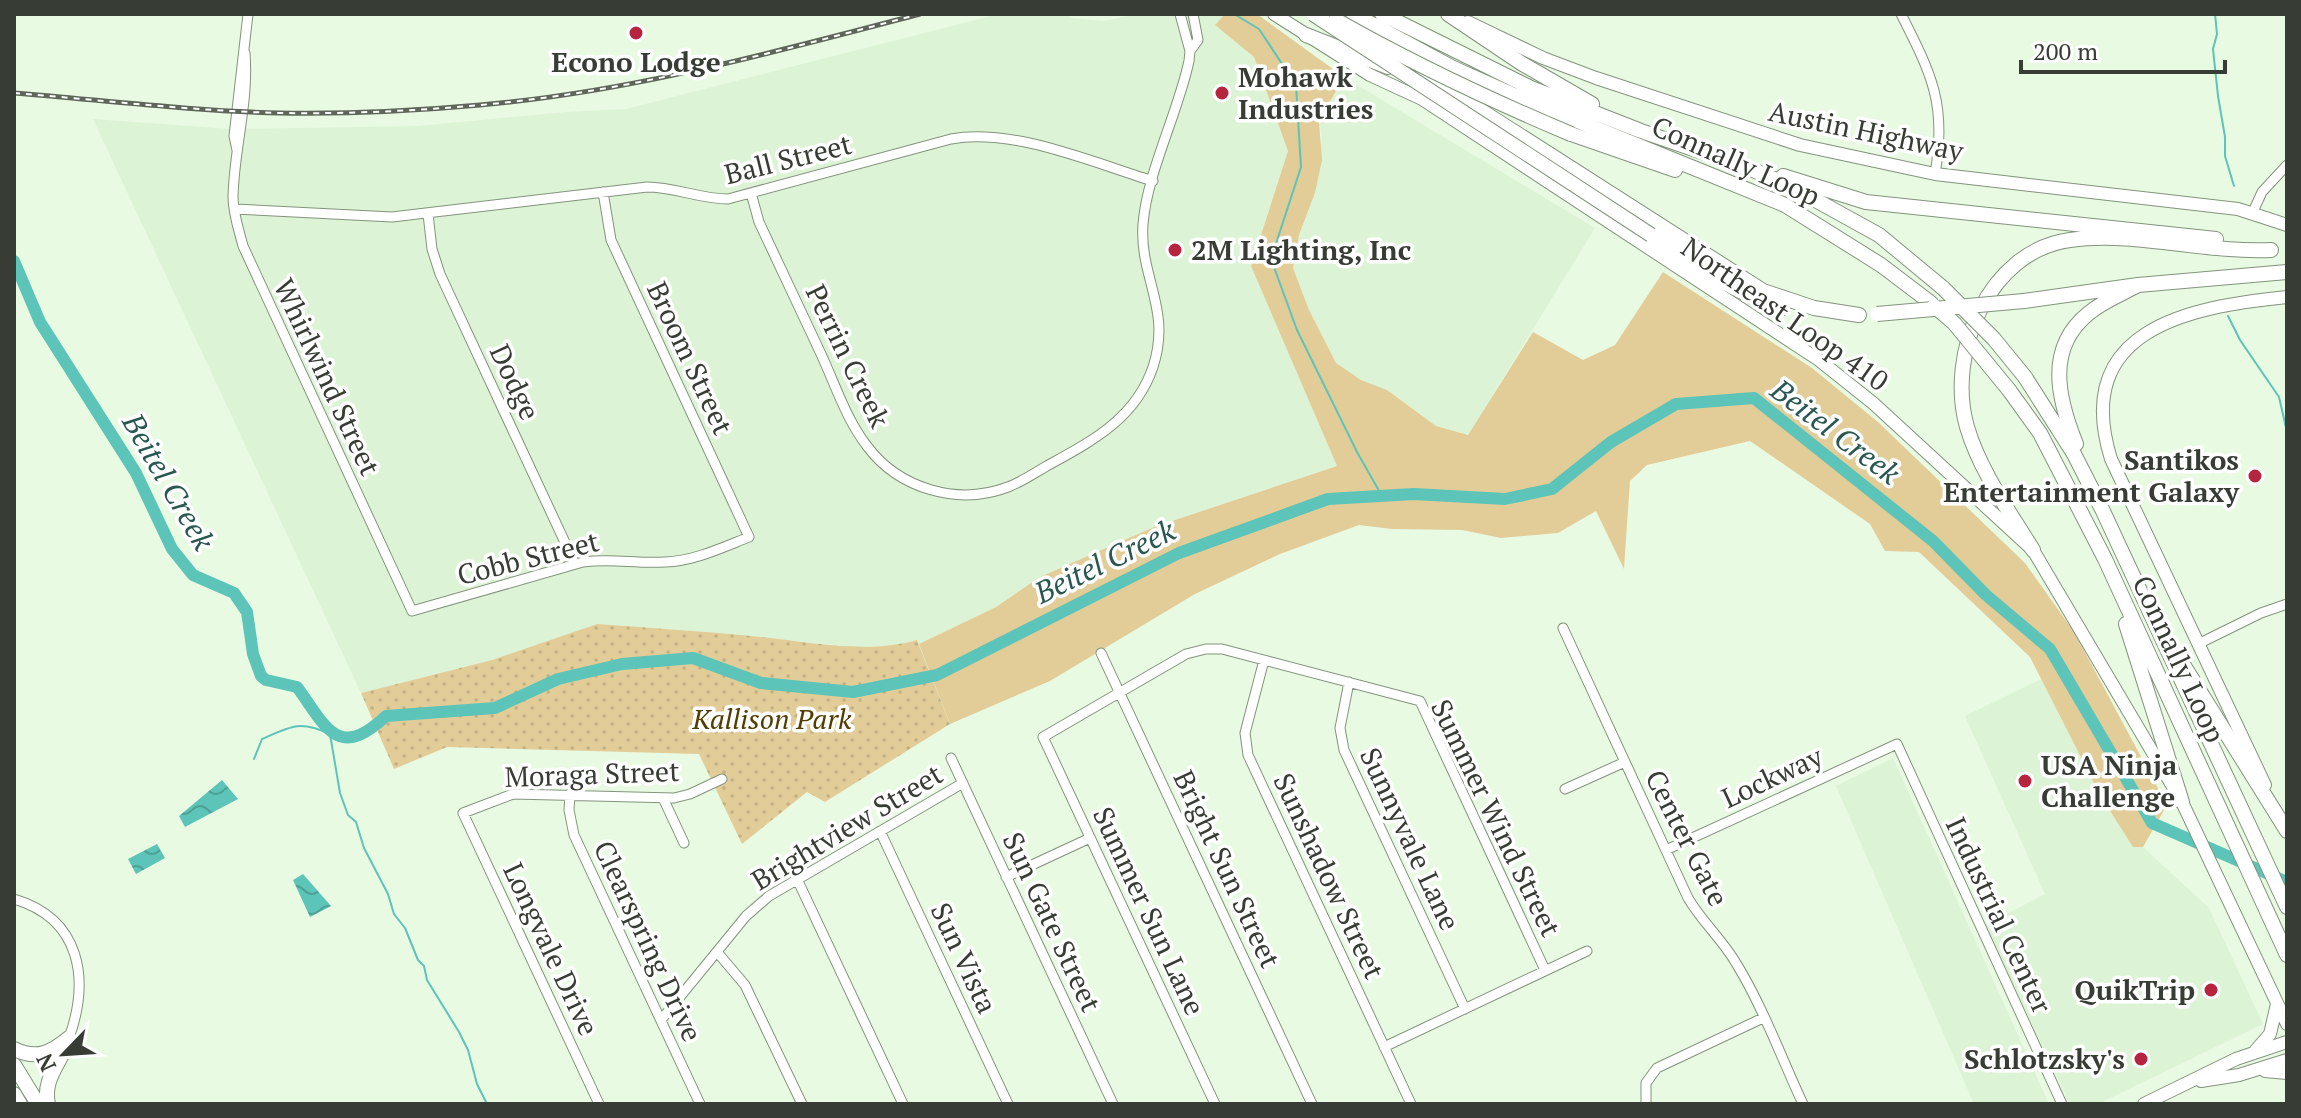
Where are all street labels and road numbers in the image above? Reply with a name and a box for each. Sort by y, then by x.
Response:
street label: Austin Highway [1765,92,1968,169]
street label: Connally Loop [1646,107,1826,214]
street label: Ball Street [720,125,856,192]
street label: Northeast Loop 410 [1674,228,1896,399]
street label: Whirlwind Street [266,273,389,482]
street label: Broom Street [639,275,742,441]
street label: Perrin Creek [798,278,899,434]
street label: Dodge [482,338,549,426]
street label: Cobb Street [453,522,603,593]
street label: Connally Loop [2125,569,2234,748]
street label: Summer Wind Street [1423,693,1570,943]
street label: Lockway [1715,737,1829,816]
street label: Sunnyvale Lane [1352,742,1469,936]
street label: Moraga Street [504,752,681,795]
street label: Brightview Street [744,755,950,898]
street label: Center Gate [1637,763,1738,912]
street label: Bright Sun Street [1165,764,1290,974]
street label: Sunshadow Street [1266,767,1394,985]
street label: Summer Sun Lane [1085,801,1214,1021]
street label: Industrial Center [1938,811,2061,1019]
street label: Sun Gate Street [995,826,1110,1018]
street label: Clearspring Drive [586,834,711,1047]
street label: Longvale Drive [495,856,608,1041]
street label: Sun Vista [923,897,1006,1019]

